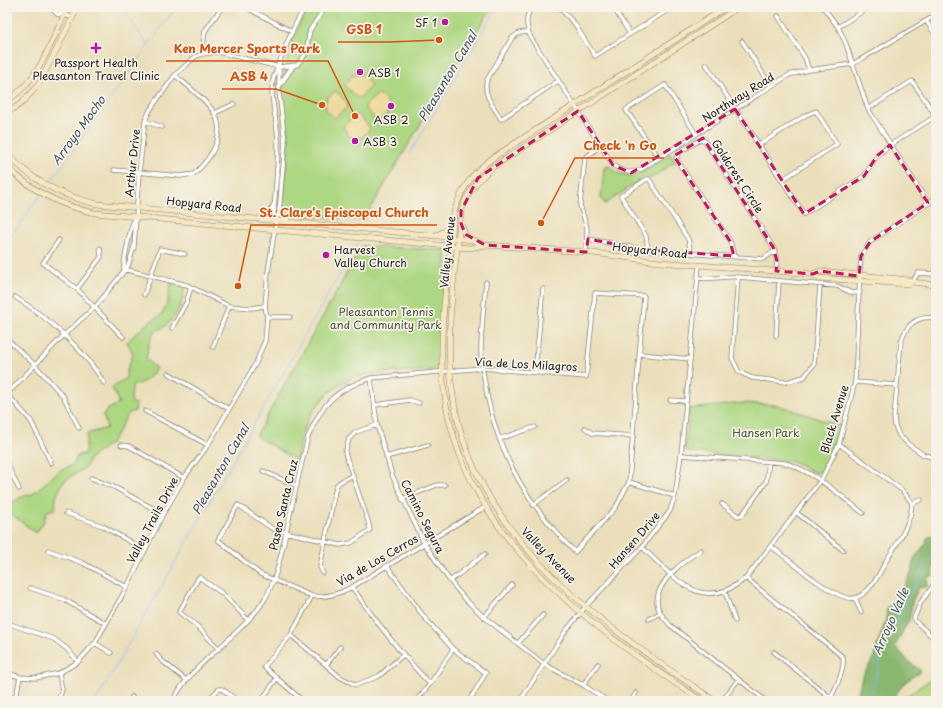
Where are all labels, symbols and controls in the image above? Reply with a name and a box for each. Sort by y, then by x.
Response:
place label: SF 1 [415,14,437,31]
marker: SF 1 [440,17,450,27]
callout: GSB 1 [338,18,389,42]
text: GSB 1 [346,20,382,38]
water label: Pleasanton Canal [413,26,482,124]
callout: Ken Mercer Sports Park [166,37,328,61]
text: Ken Mercer Sports Park [174,39,320,57]
marker: Passport Health Pleasanton Travel Clinic [90,42,102,54]
place label: Passport Health Pleasanton Travel Clinic [32,54,160,84]
place label: ASB 1 [368,64,400,81]
callout: ASB 4 [222,65,276,89]
text: ASB 4 [230,67,268,85]
marker: ASB 1 [355,67,365,77]
street label: Northway Road [699,68,777,126]
water label: Arroyo Mocho [47,91,110,168]
marker: ASB 2 [386,101,396,111]
place label: ASB 2 [374,111,409,128]
street label: Arthur Drive [120,128,144,198]
place label: ASB 3 [363,133,397,150]
callout: Check 'n Go [575,134,664,158]
marker: ASB 3 [350,136,360,146]
text: Check 'n Go [583,136,657,154]
street label: Goldcrest Circle [708,136,768,216]
street label: Hopyard Road [166,192,242,216]
callout: St. Clare's Episcopal Church [251,201,437,225]
text: St. Clare's Episcopal Church [259,203,429,221]
street label: Valley Avenue [435,215,459,289]
street label: Hopyard Road [612,238,688,262]
place label: Harvest Valley Church [334,241,407,271]
marker: Harvest Valley Church [321,250,331,260]
park label: Pleasanton Tennis and Community Park [330,303,442,333]
street label: Via de Los Milagros [474,353,578,375]
street label: Black Avenue [816,383,852,455]
water label: Pleasanton Canal [187,419,254,518]
park label: Hansen Park [732,424,800,441]
street label: Paseo Santa Cruz [264,458,302,552]
street label: Valley Trails Drive [122,474,182,566]
street label: Camino Segura [397,476,449,556]
street label: Hansen Drive [604,508,664,572]
street label: Valley Avenue [518,523,580,587]
street label: Via de Los Cerros [333,530,421,590]
water label: Arroyo Valle [867,584,913,657]

